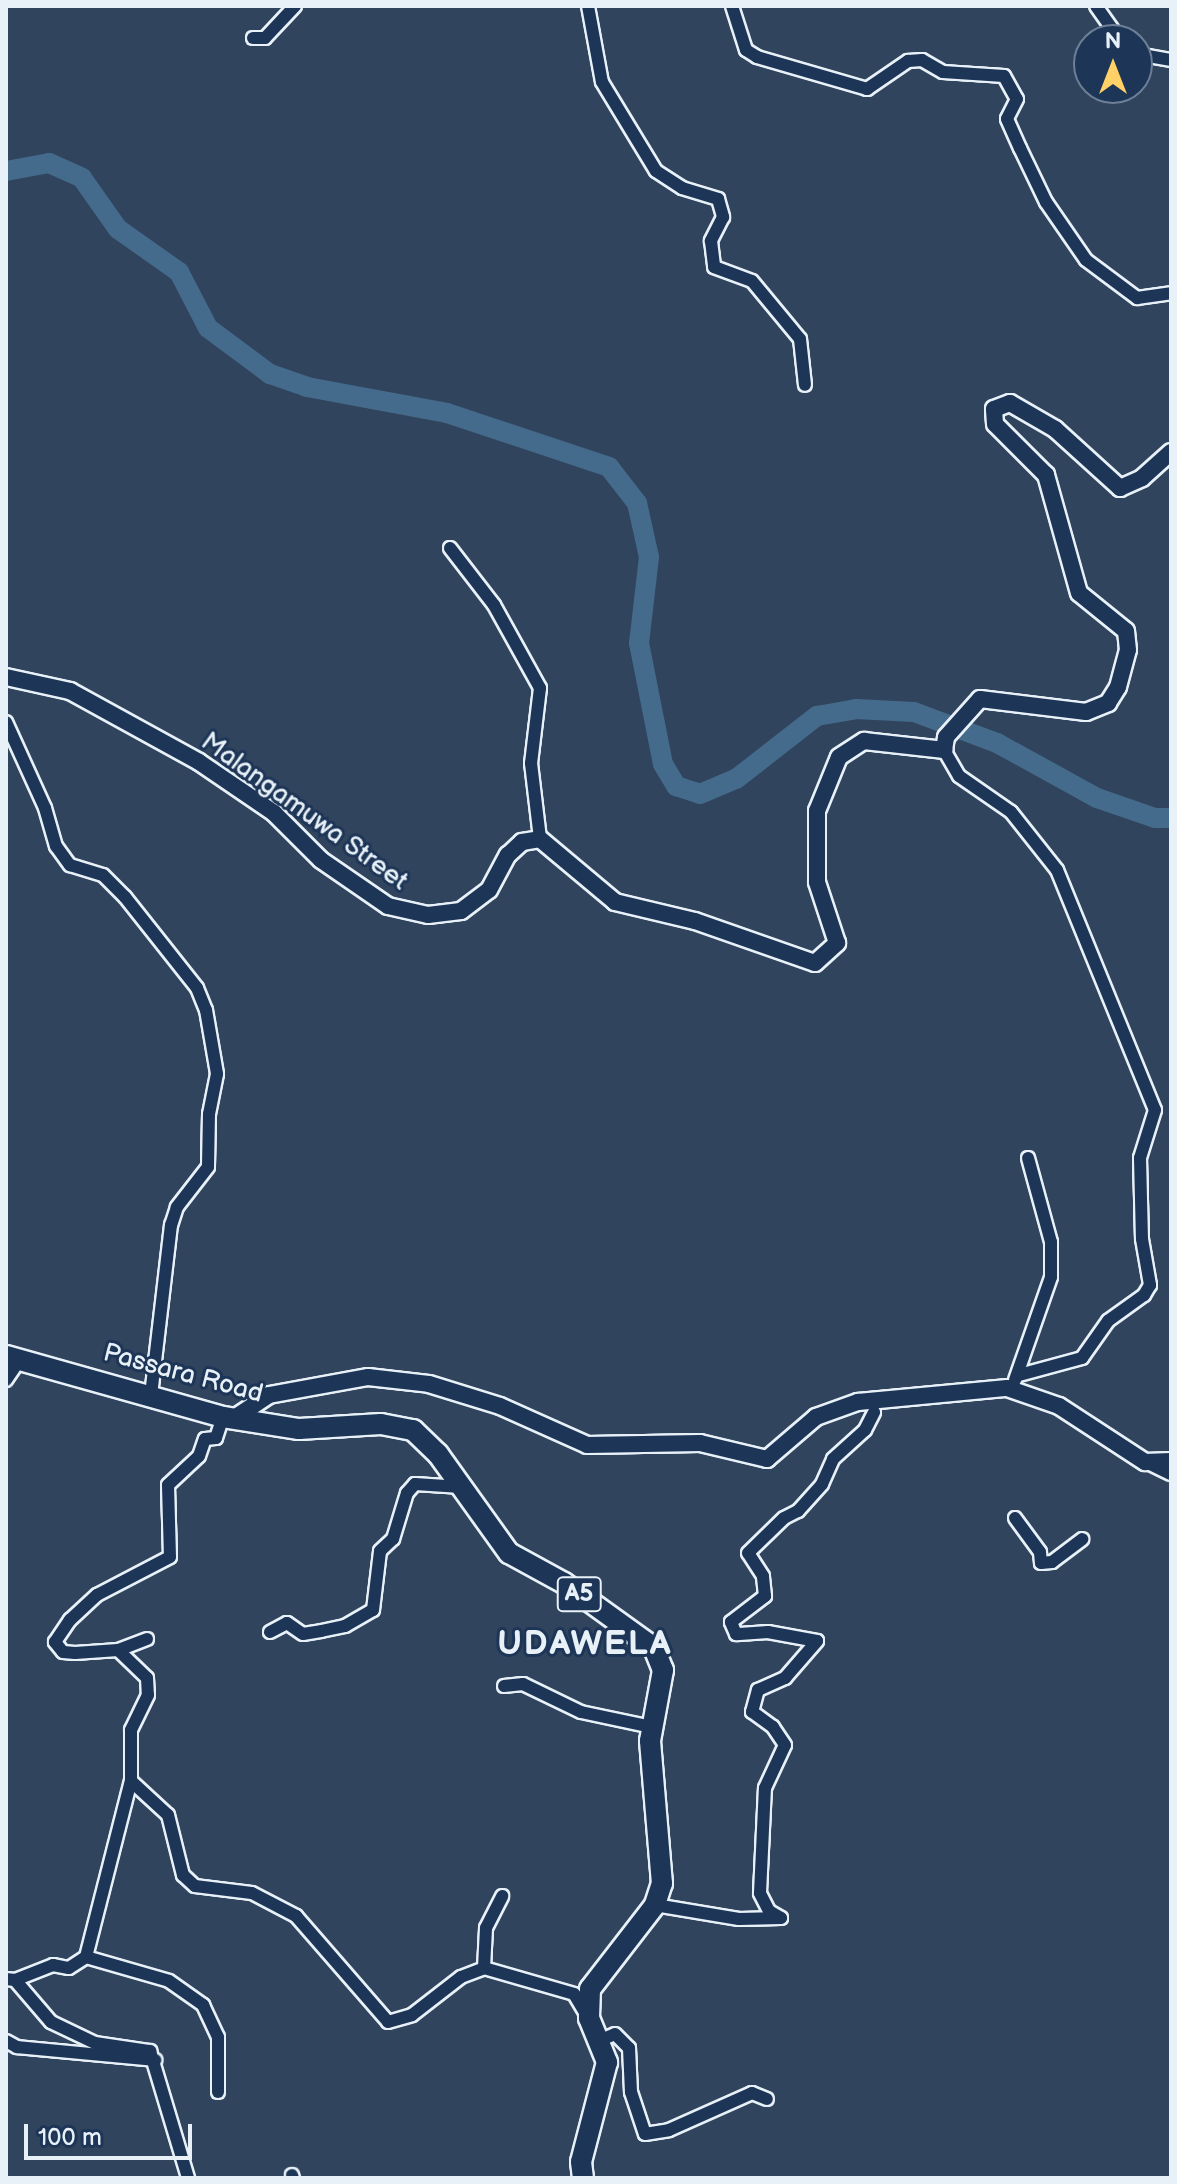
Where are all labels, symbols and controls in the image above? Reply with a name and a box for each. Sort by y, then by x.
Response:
north arrow [1073,24,1153,104]
text: N [1105,28,1121,55]
street label: Malangamuwa Street [194,726,414,898]
street label: Passara Road [100,1338,266,1410]
road number: A5 [555,1574,603,1614]
district label: UDAWELA [498,1624,672,1664]
scale bar [28,2108,196,2158]
text: 100 m [38,2123,102,2152]

